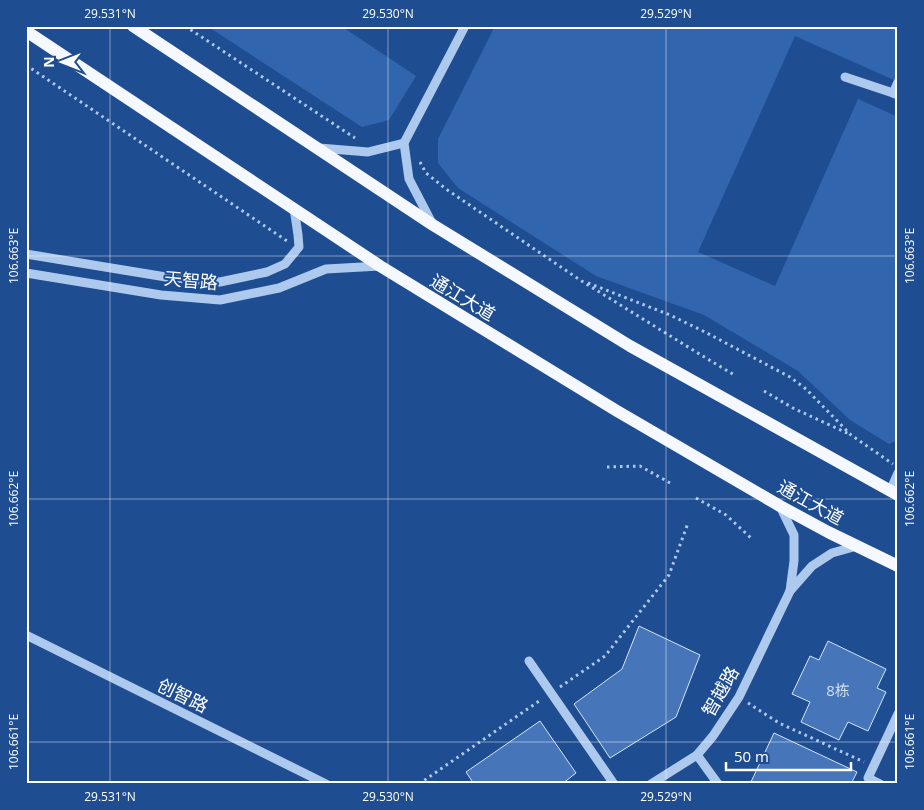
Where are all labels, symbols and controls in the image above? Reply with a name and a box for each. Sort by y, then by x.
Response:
text: 29.531°N [84,5,136,22]
text: 29.530°N [362,5,414,22]
text: 29.529°N [640,5,692,22]
north arrow [38,38,88,88]
text: N [39,56,58,68]
text: 106.663°E [5,228,22,284]
text: 106.663°E [901,228,918,284]
street label: 天智路 [163,266,219,294]
street label: 通江大道 [426,268,500,326]
text: 106.662°E [5,471,22,527]
text: 106.662°E [901,471,918,527]
street label: 通江大道 [774,474,848,530]
street label: 智越路 [696,662,744,720]
street label: 创智路 [153,672,213,718]
house number: 8栋 [826,680,850,700]
text: 106.661°E [5,714,22,770]
text: 106.661°E [901,714,918,770]
scale bar [726,740,852,772]
text: 50 m [734,746,769,766]
text: 29.531°N [84,788,136,805]
text: 29.530°N [362,788,414,805]
text: 29.529°N [640,788,692,805]

